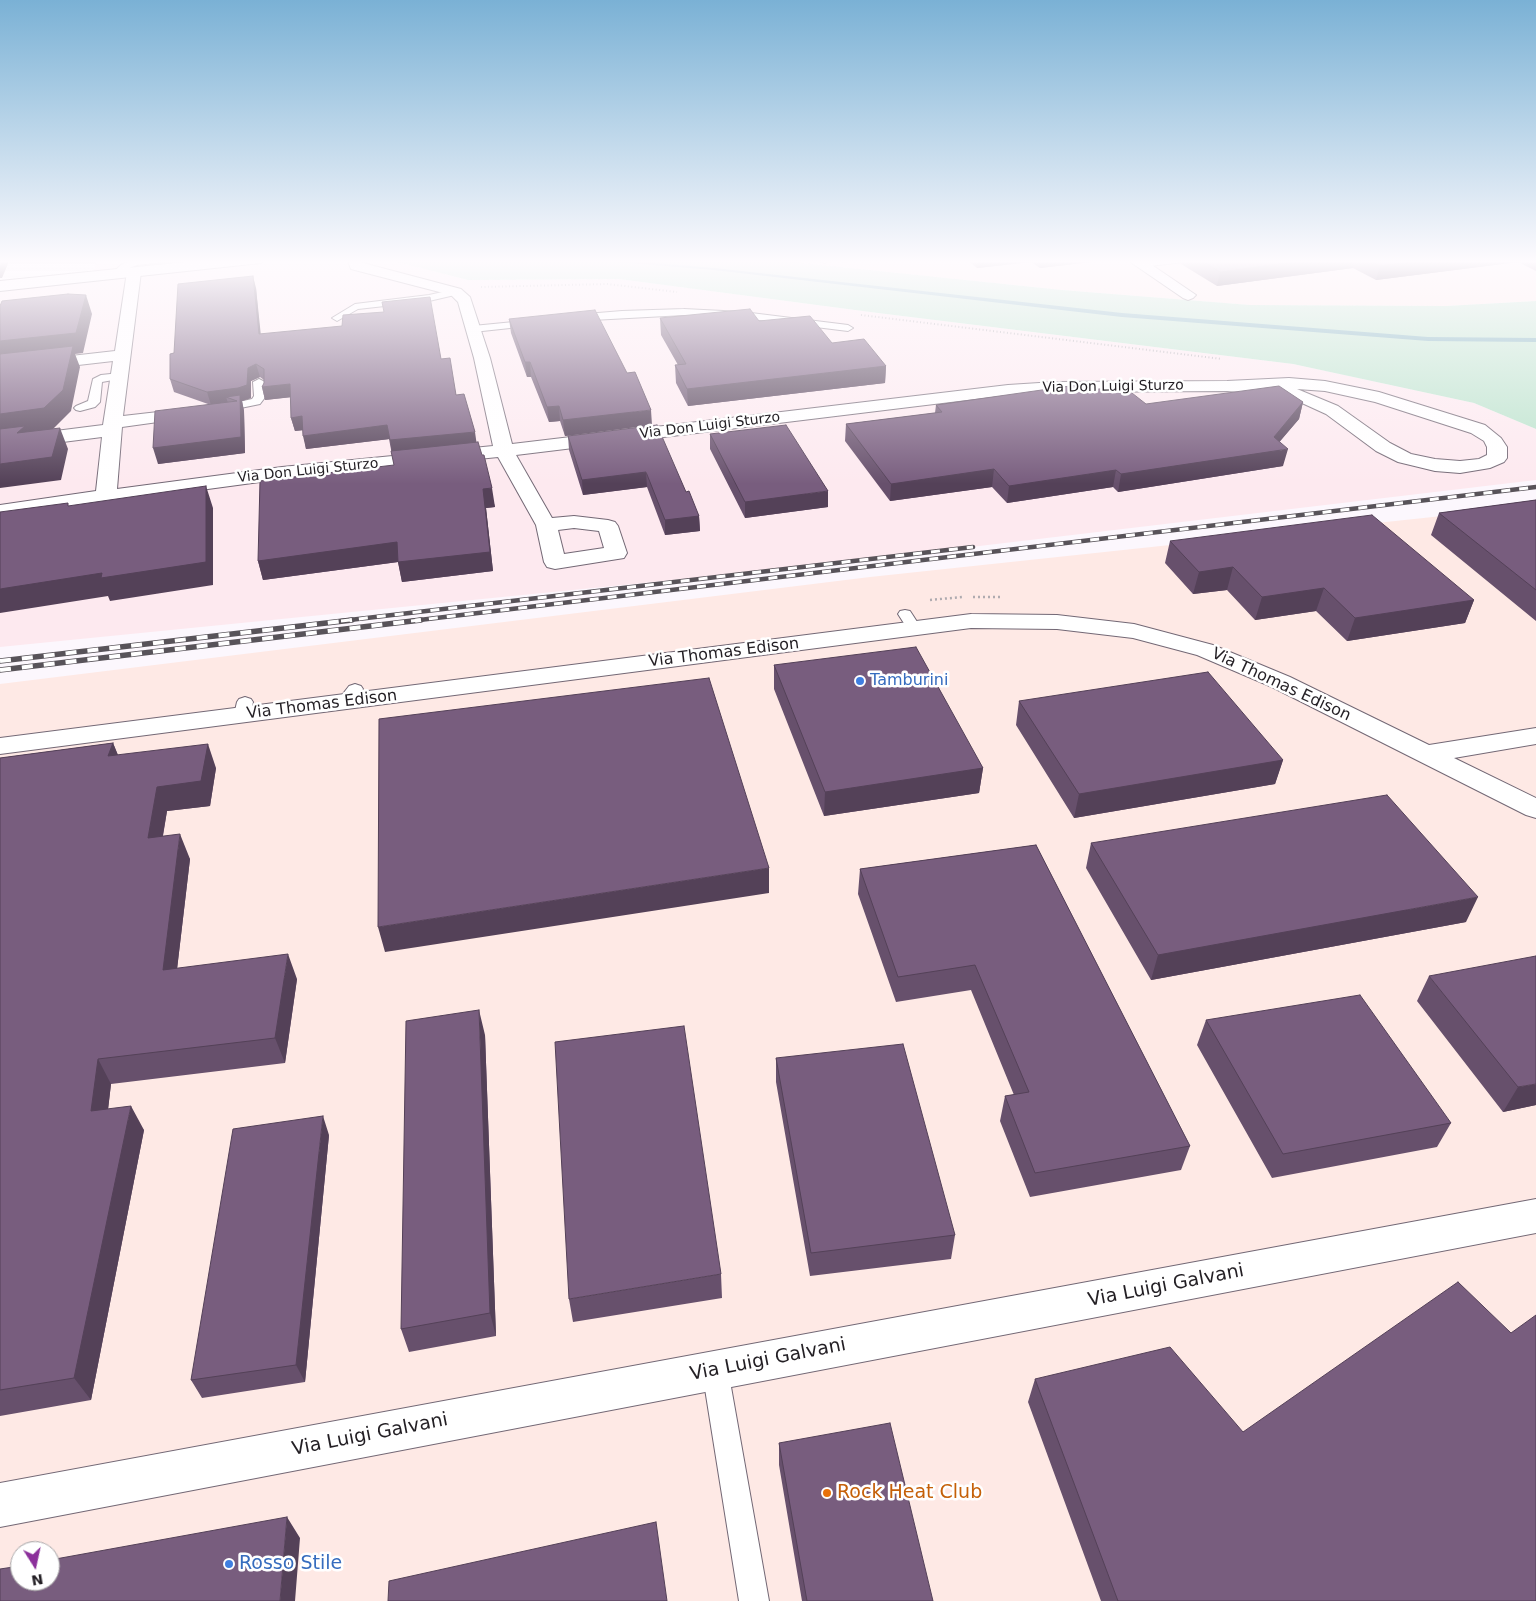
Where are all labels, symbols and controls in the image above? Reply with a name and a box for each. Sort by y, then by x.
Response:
street label: Via Don Luigi Sturzo [1042,377,1184,397]
street label: Via Don Luigi Sturzo [639,409,781,443]
street label: Via Don Luigi Sturzo [237,455,379,487]
street label: Via Thomas Edison [648,634,800,672]
street label: Via Thomas Edison [1208,644,1354,726]
place label: Tamburini [870,671,948,691]
marker: Tamburini [854,675,866,687]
street label: Via Thomas Edison [246,686,398,724]
street label: Via Luigi Galvani [1086,1260,1246,1312]
street label: Via Luigi Galvani [688,1334,848,1386]
street label: Via Luigi Galvani [290,1409,450,1461]
place label: Rock Heat Club [837,1482,982,1504]
marker: Rock Heat Club [821,1487,833,1499]
north arrow [10,1541,60,1591]
place label: Rosso Stile [239,1553,342,1575]
marker: Rosso Stile [223,1558,235,1570]
text: N [30,1571,45,1589]

